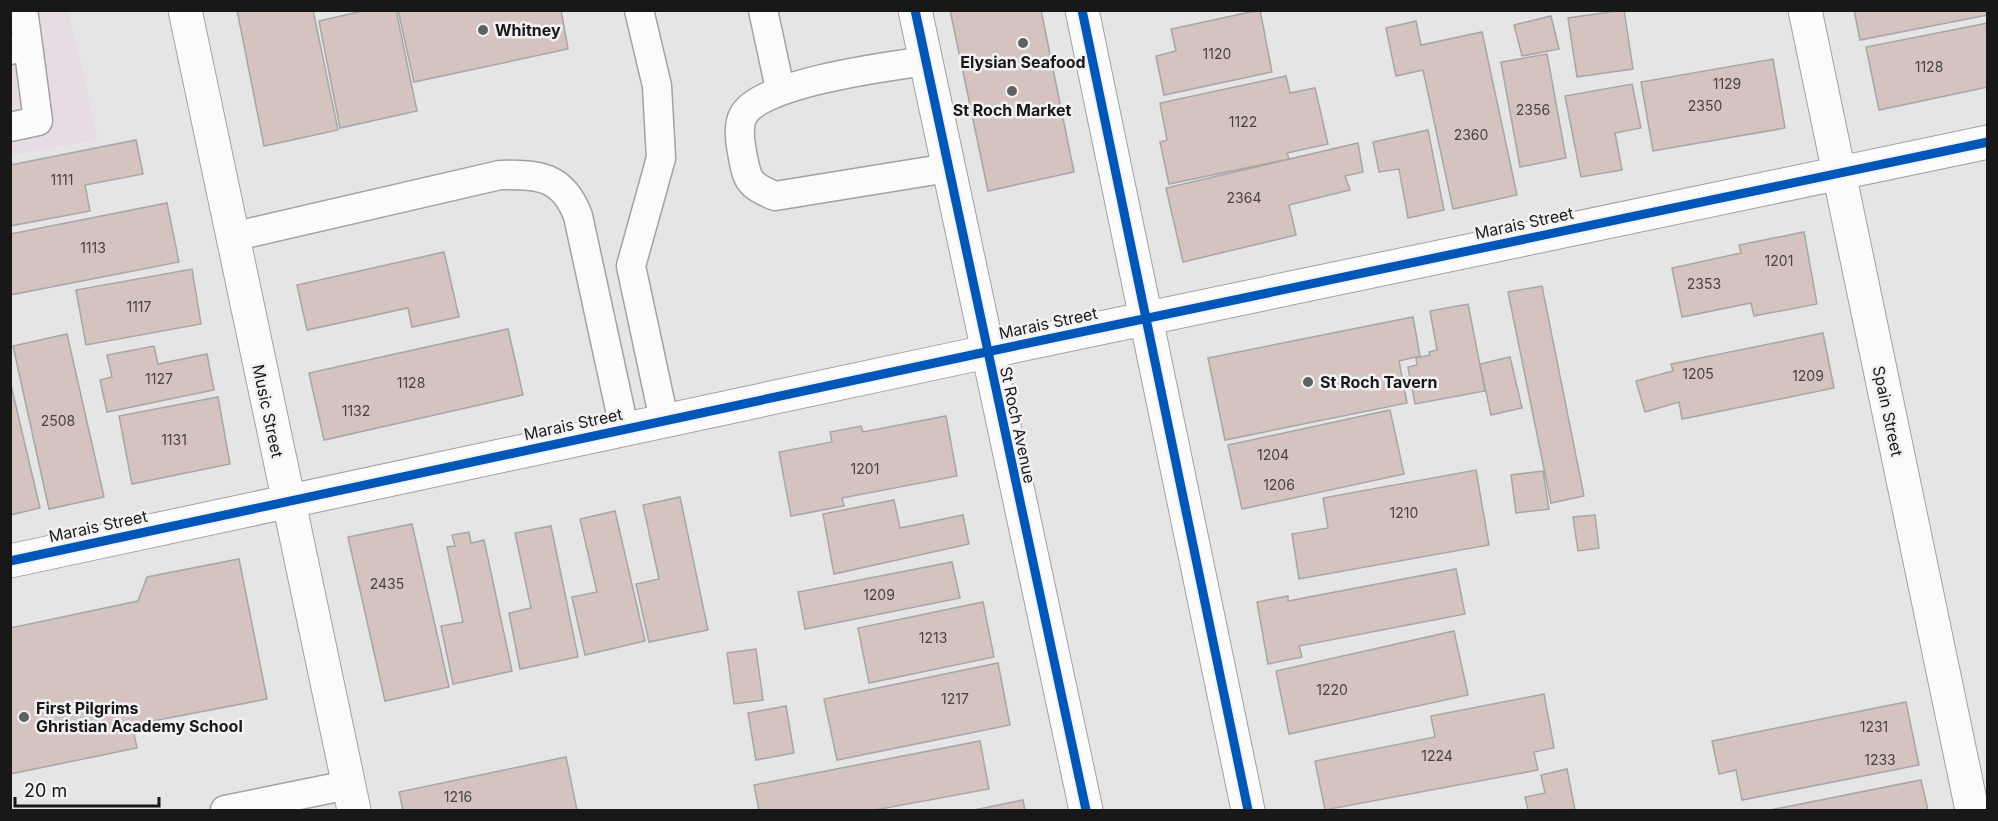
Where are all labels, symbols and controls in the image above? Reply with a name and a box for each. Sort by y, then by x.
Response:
place label: Whitney [495,20,561,40]
marker: Whitney [476,23,490,37]
marker: Elysian Seafood [1016,36,1030,50]
house number: 1120 [1203,45,1231,62]
place label: Elysian Seafood [960,52,1086,72]
house number: 1128 [1915,58,1943,75]
house number: 1129 [1713,75,1741,92]
marker: St Roch Market [1005,84,1019,98]
house number: 2350 [1688,97,1722,114]
place label: St Roch Market [953,100,1071,120]
house number: 2356 [1516,101,1550,118]
house number: 1122 [1229,113,1257,130]
house number: 2360 [1454,126,1488,143]
house number: 1111 [51,171,73,188]
house number: 2364 [1227,189,1261,206]
street label: Marais Street [1473,203,1575,243]
house number: 1113 [80,239,106,256]
house number: 1201 [1765,252,1793,269]
house number: 2353 [1687,275,1721,292]
house number: 1117 [126,298,152,315]
street label: Marais Street [997,303,1099,343]
street label: Music Street [248,362,288,460]
street label: Spain Street [1869,364,1907,458]
street label: St Roch Avenue [996,365,1040,485]
house number: 1205 [1682,365,1714,382]
house number: 1209 [1792,367,1824,384]
house number: 1127 [145,370,173,387]
place label: St Roch Tavern [1320,372,1437,392]
house number: 1128 [397,374,425,391]
marker: St Roch Tavern [1301,375,1315,389]
house number: 1132 [342,402,370,419]
street label: Marais Street [522,404,624,444]
house number: 2508 [41,412,75,429]
house number: 1131 [161,431,187,448]
house number: 1204 [1257,446,1289,463]
house number: 1201 [851,460,879,477]
house number: 1206 [1263,476,1295,493]
house number: 1210 [1390,504,1418,521]
street label: Marais Street [47,506,149,546]
house number: 2435 [370,575,404,592]
house number: 1209 [863,586,895,603]
house number: 1213 [919,629,947,646]
house number: 1220 [1316,681,1348,698]
house number: 1217 [941,690,969,707]
place label: First Pilgrims Ghristian Academy School [36,698,243,736]
marker: First Pilgrims Ghristian Academy School [17,710,31,724]
house number: 1231 [1860,718,1888,735]
house number: 1224 [1421,747,1453,764]
house number: 1233 [1864,751,1896,768]
scale bar [15,770,159,808]
text: 20 m [24,780,67,801]
house number: 1216 [444,788,472,805]

